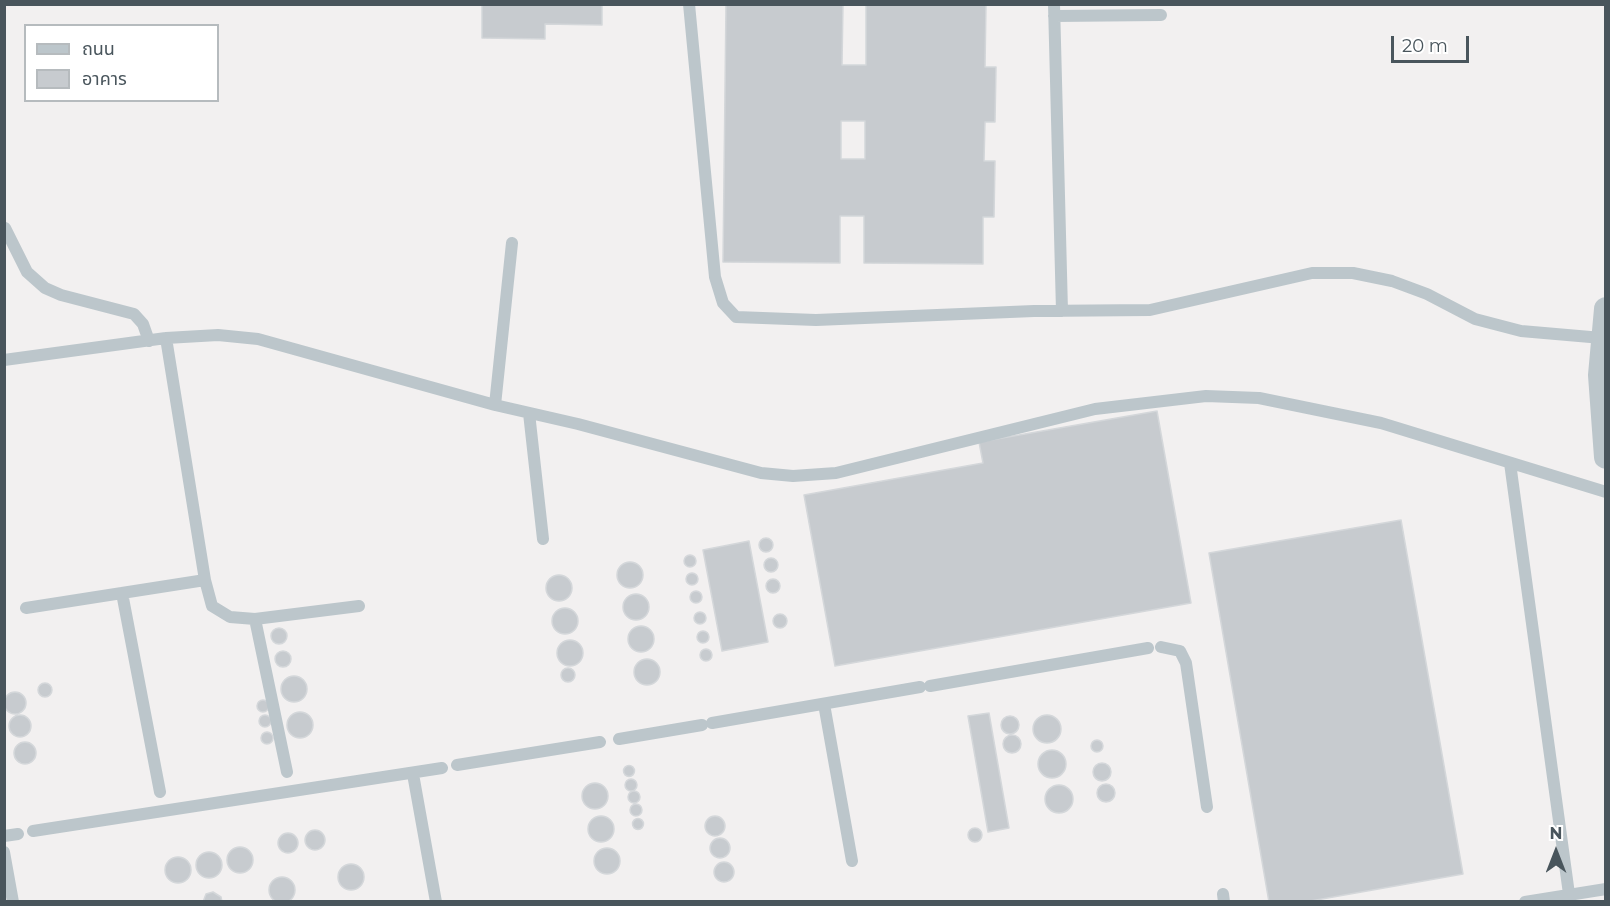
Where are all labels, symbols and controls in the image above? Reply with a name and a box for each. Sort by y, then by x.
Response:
legend [24,24,219,102]
scale bar [1394,24,1472,62]
text: 20 m [1402,35,1448,57]
text: ถนน [82,38,115,60]
text: อาคาร [82,68,127,90]
north arrow [1526,822,1586,882]
text: N [1550,824,1562,843]

